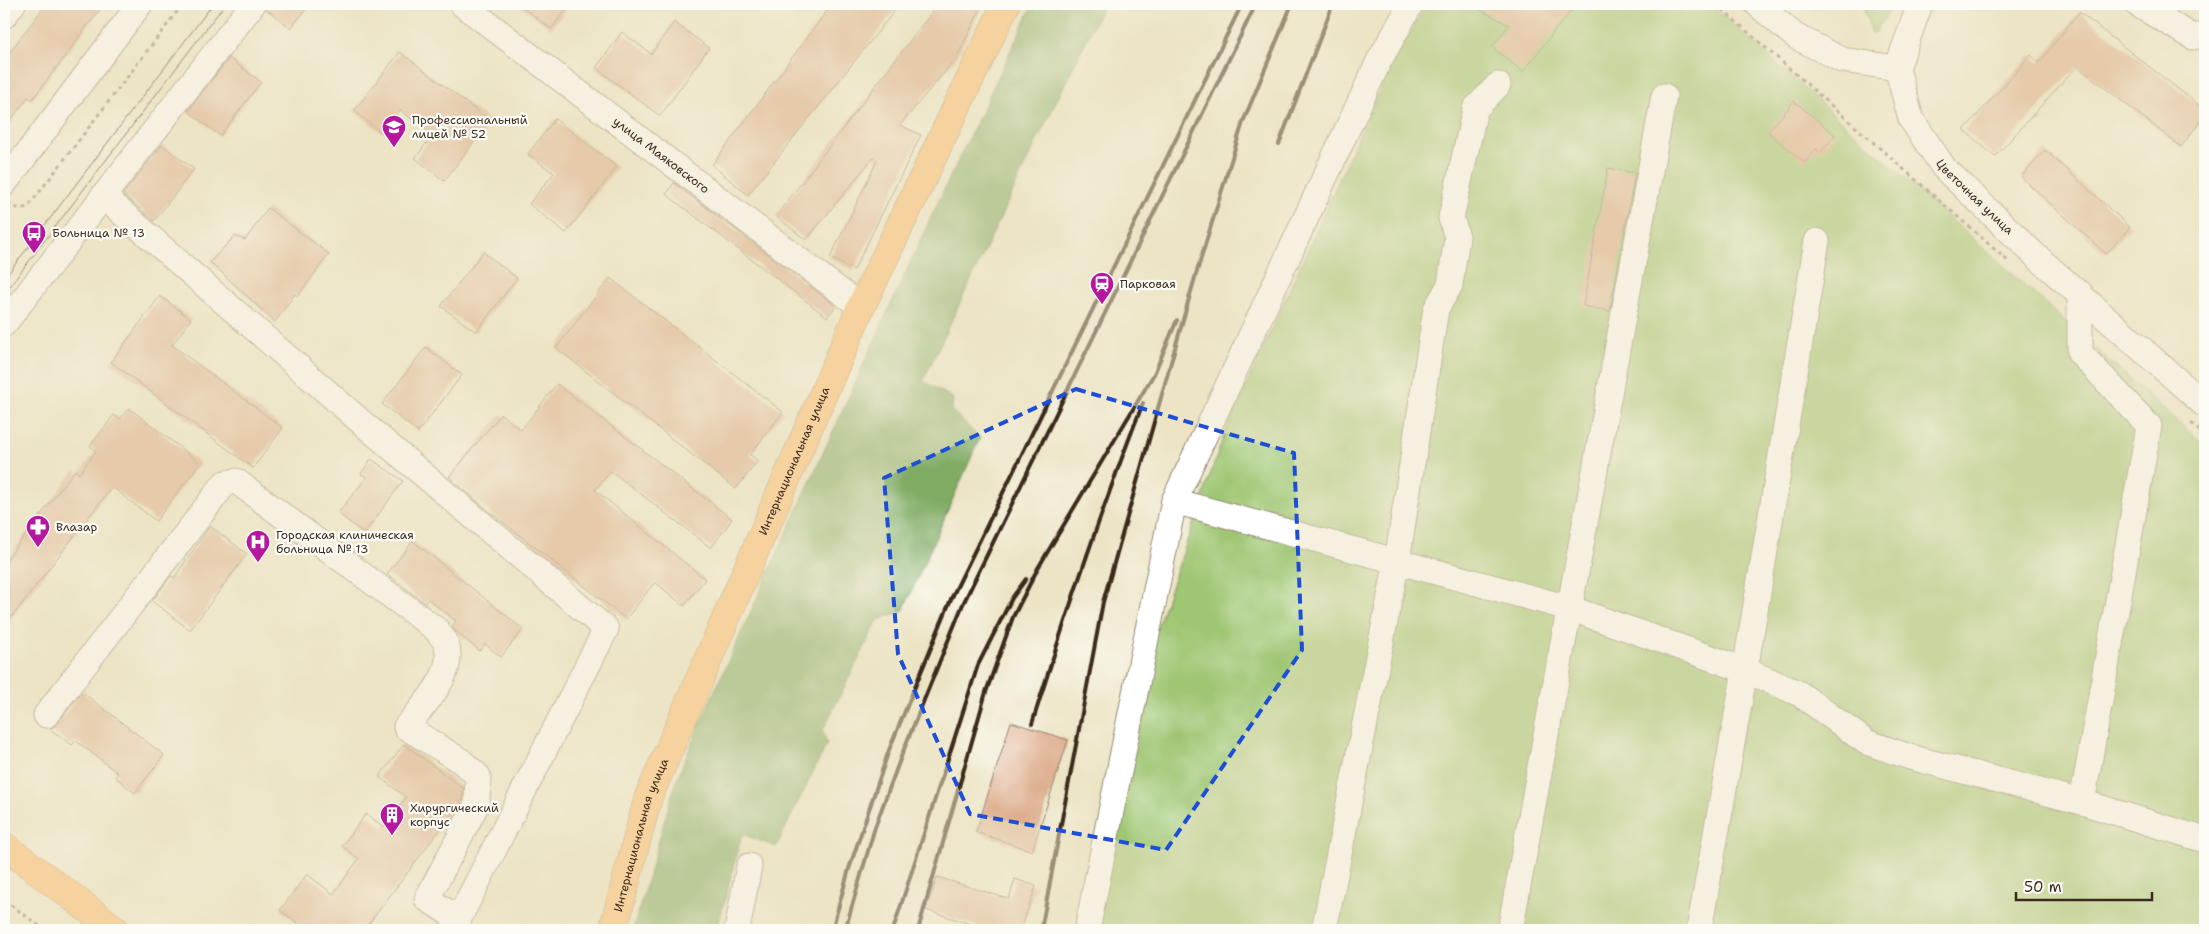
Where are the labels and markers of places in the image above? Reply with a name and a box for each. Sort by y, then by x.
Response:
place label: Профессиональный лицей № 52 [412,112,528,142]
school or university icon: Профессиональный лицей № 52 [381,114,407,148]
bus stop icon: Больница № 13 [21,220,47,254]
place label: Больница № 13 [52,225,145,241]
station icon: Парковая [1089,271,1115,305]
place label: Парковая [1120,276,1176,292]
pharmacy icon: Влазар [25,514,51,548]
place label: Влазар [56,519,98,535]
place label: Городская клиническая больница № 13 [276,527,414,557]
hospital icon: Городская клиническая больница № 13 [245,529,271,563]
place label: Хирургический корпус [410,800,499,830]
building icon: Хирургический корпус [379,802,405,836]

